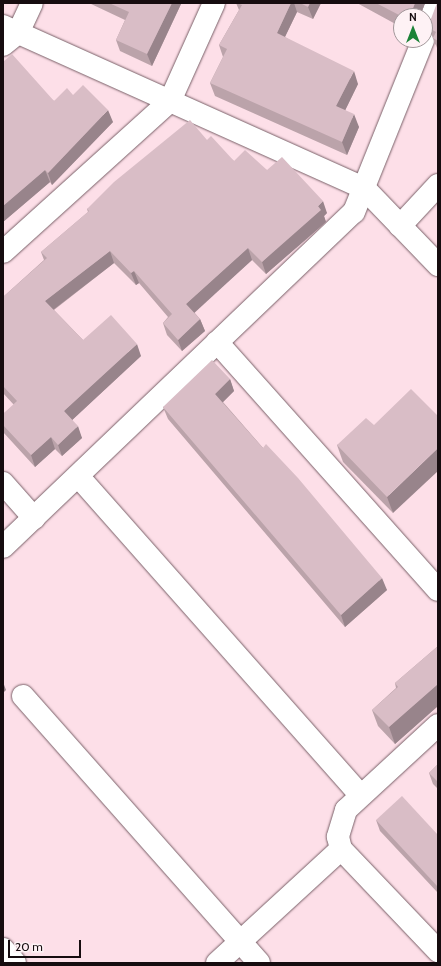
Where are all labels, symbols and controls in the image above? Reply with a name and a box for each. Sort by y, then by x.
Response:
north arrow [393,8,433,48]
text: N [409,10,417,24]
scale bar [10,932,83,958]
text: 20 m [15,939,43,954]

